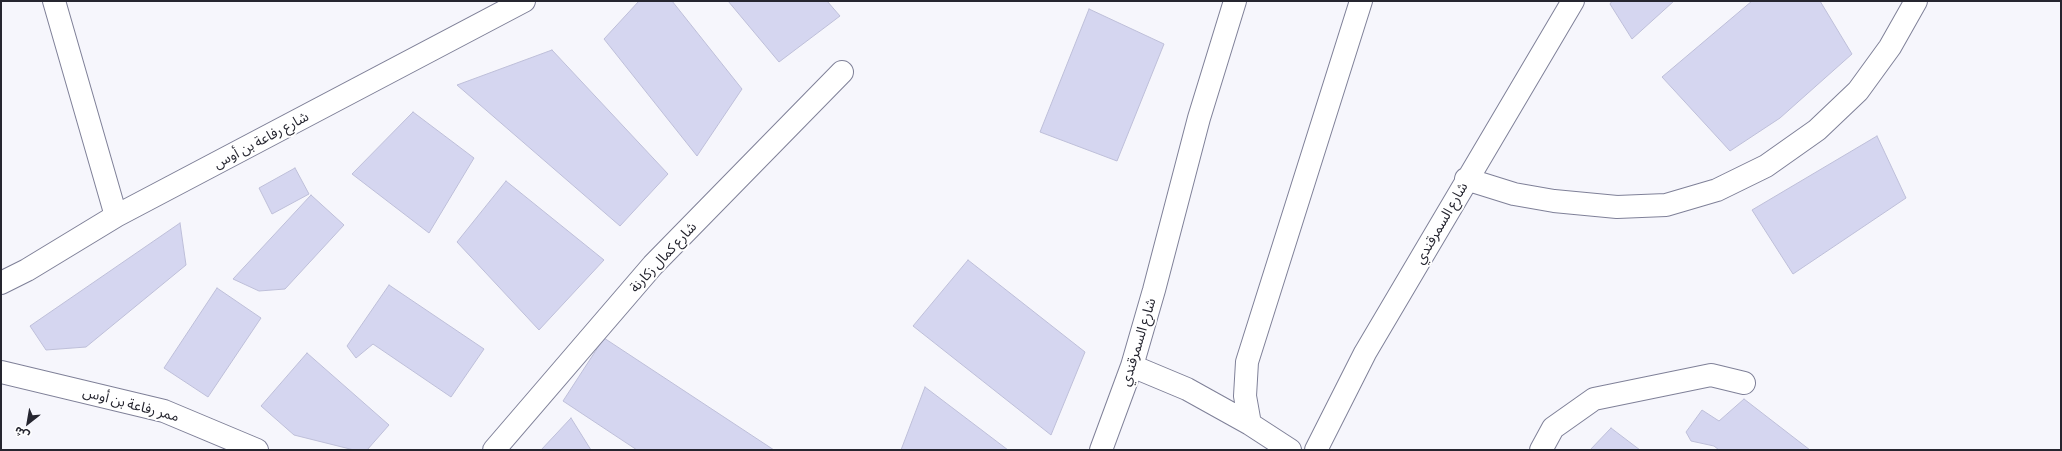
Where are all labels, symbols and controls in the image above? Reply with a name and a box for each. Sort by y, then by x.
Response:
street label: شارع رفاعة بن أوس [211,108,311,172]
street label: شارع السمرقندي [1411,179,1471,267]
street label: شارع كمال زكارنة [626,218,700,296]
street label: شارع السمرقندي [1117,296,1159,388]
street label: ممر رفاعة بن أوس [81,383,181,425]
north arrow [8,403,48,443]
text: ش [12,424,31,443]

